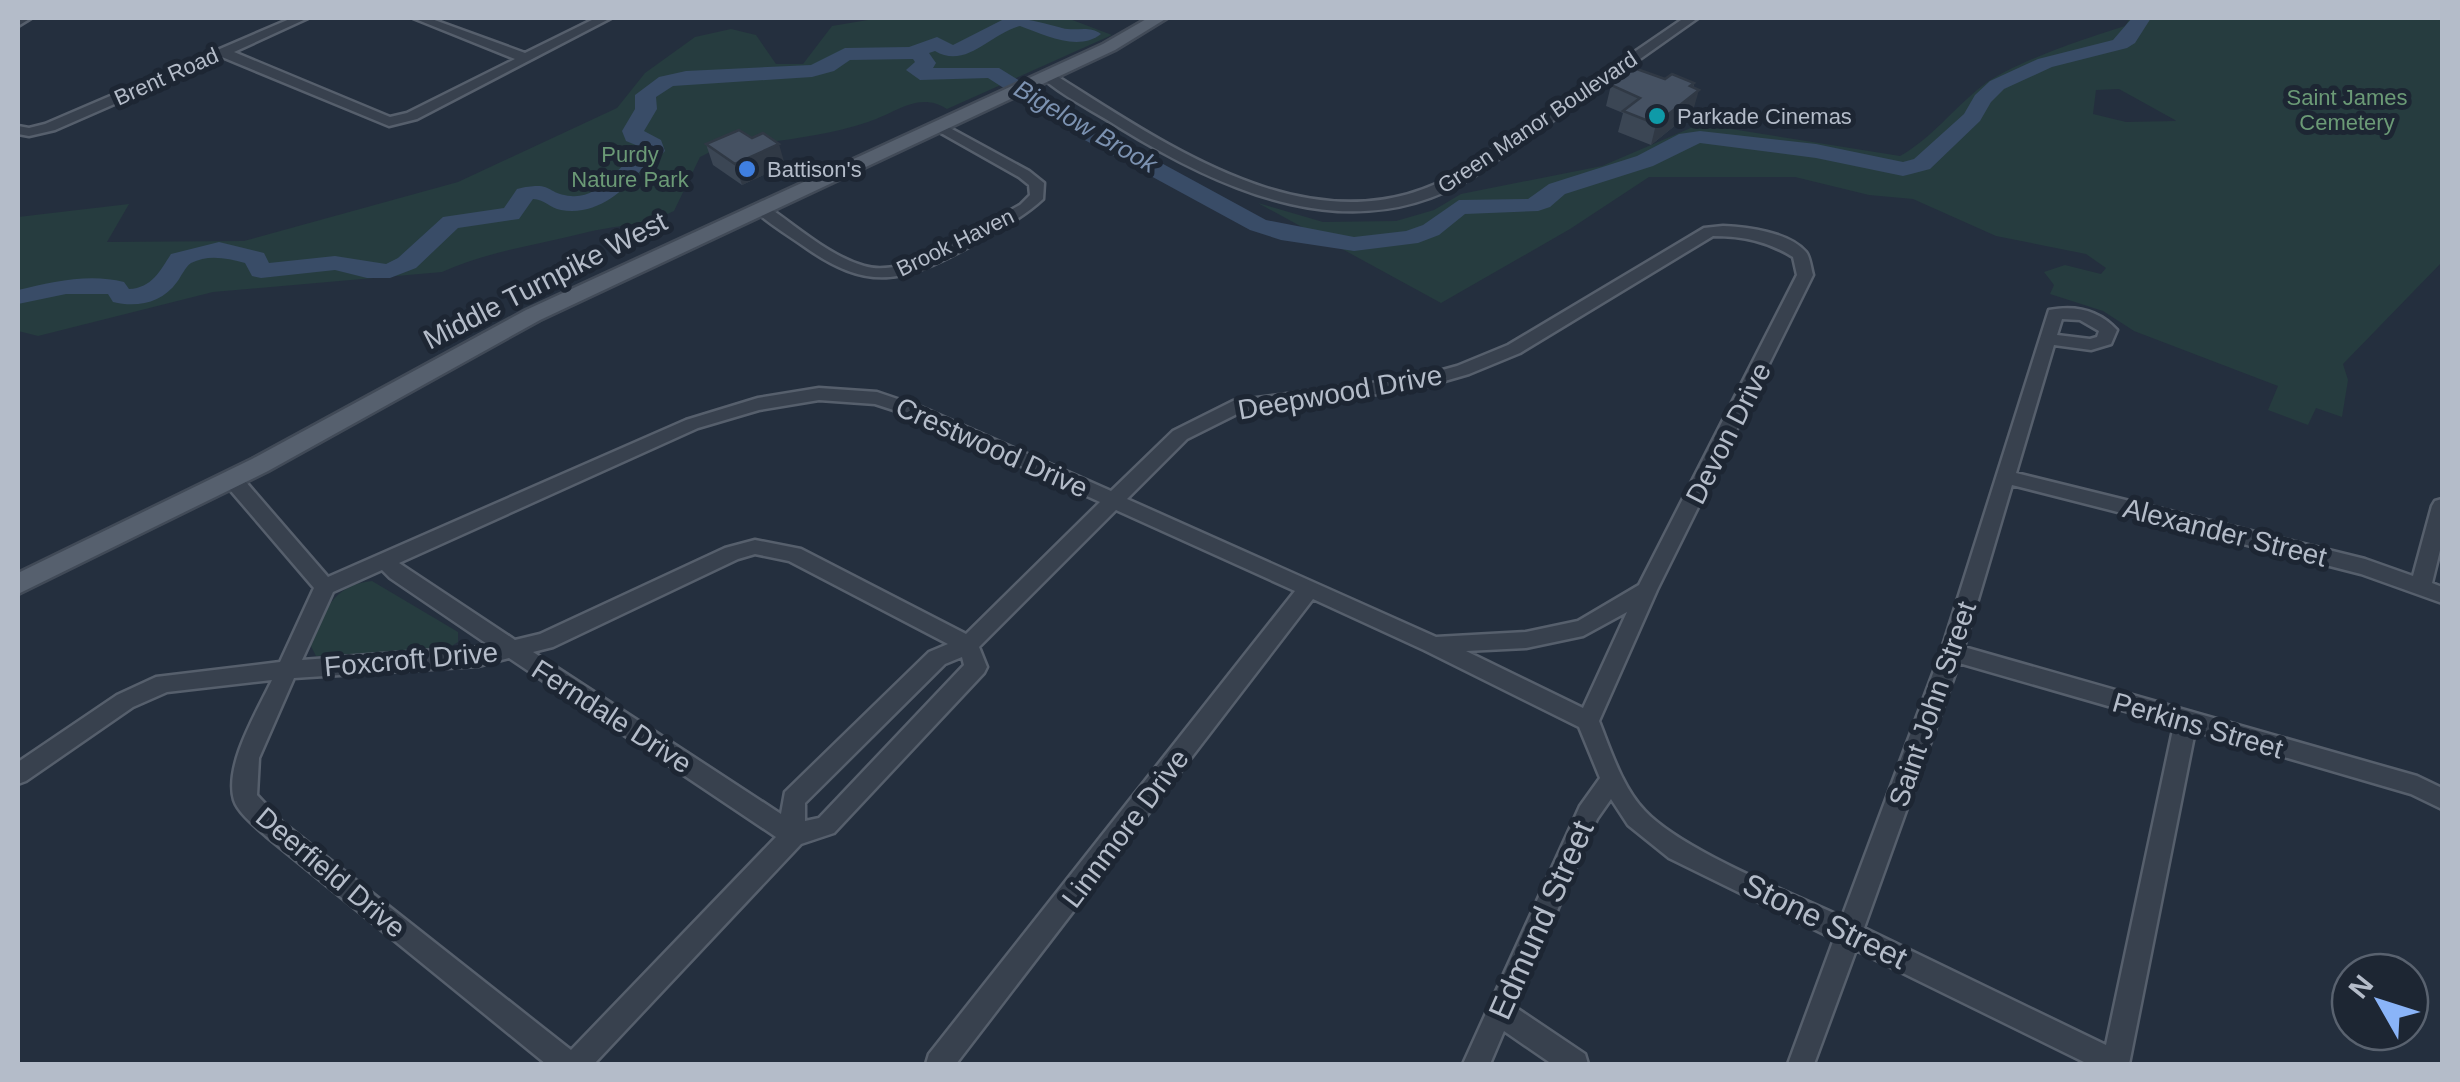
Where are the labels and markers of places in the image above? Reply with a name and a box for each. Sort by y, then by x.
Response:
place label: Parkade Cinemas [1677,104,1852,129]
marker: Parkade Cinemas [1646,105,1668,127]
place label: Battison's [767,157,862,182]
marker: Battison's [736,158,758,180]

